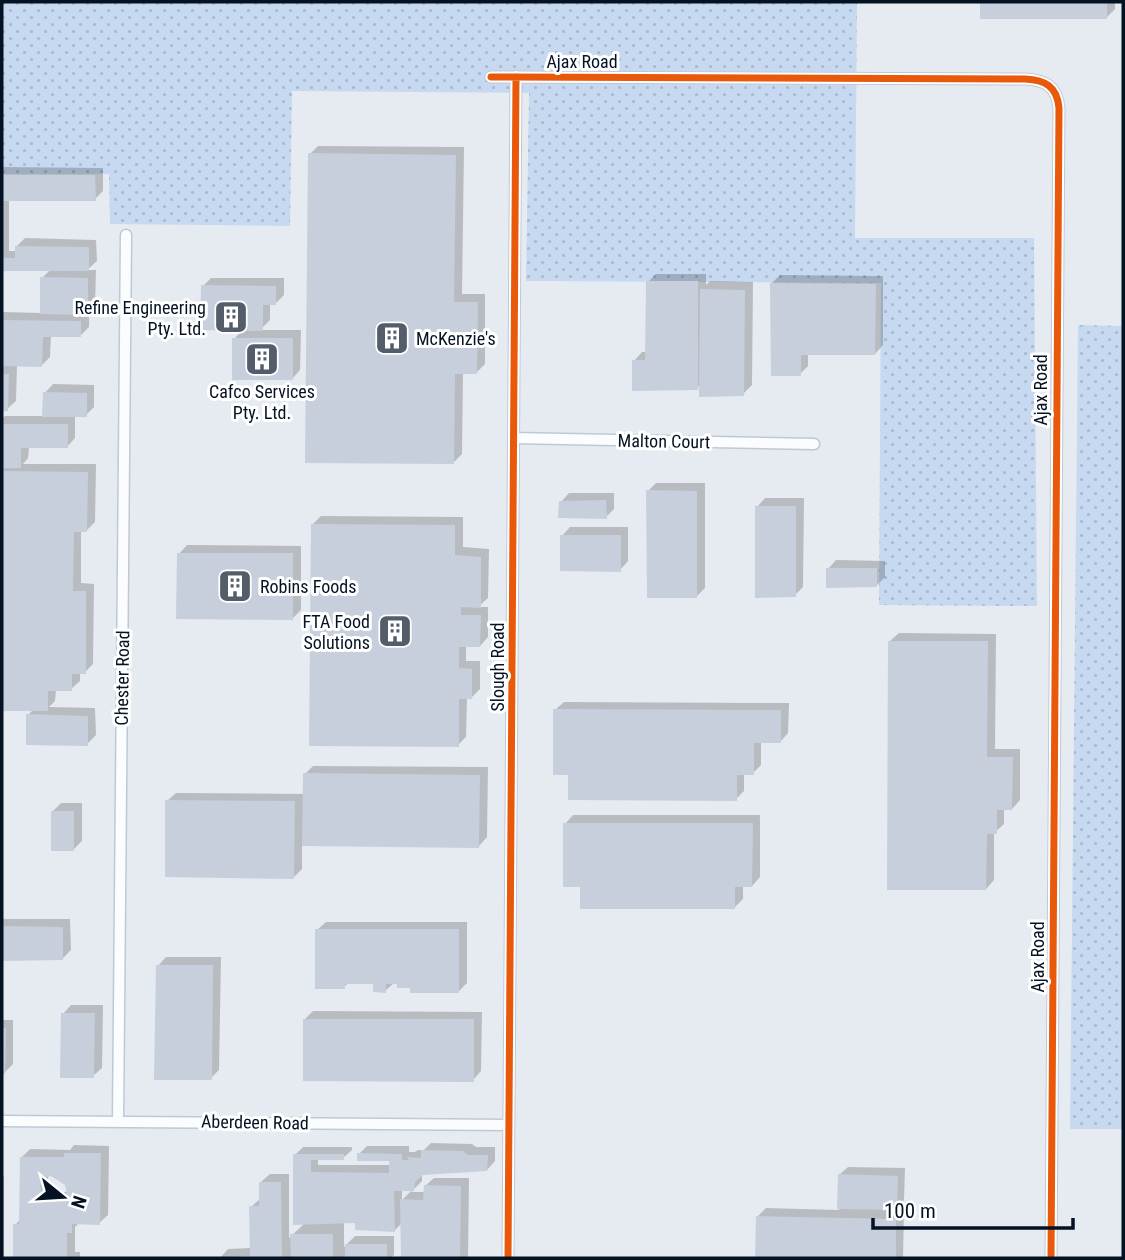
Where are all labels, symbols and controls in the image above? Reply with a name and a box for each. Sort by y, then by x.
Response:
street label: Ajax Road [546,51,618,72]
place label: Refine Engineering Pty. Ltd. [74,297,206,339]
building icon: Refine Engineering Pty. Ltd. [212,298,250,336]
building icon: McKenzie's [373,319,411,357]
place label: McKenzie's [416,328,496,349]
building icon: Cafco Services Pty. Ltd. [243,340,281,378]
street label: Ajax Road [1030,354,1051,426]
place label: Cafco Services Pty. Ltd. [209,381,315,423]
street label: Malton Court [618,430,710,452]
building icon: Robins Foods [216,567,254,605]
place label: Robins Foods [260,576,356,597]
place label: FTA Food Solutions [303,611,370,653]
building icon: FTA Food Solutions [376,612,414,650]
street label: Slough Road [487,622,508,712]
street label: Chester Road [111,630,133,726]
street label: Ajax Road [1027,921,1048,993]
street label: Aberdeen Road [201,1111,309,1133]
north arrow [28,1162,98,1232]
scale bar [873,1186,1072,1230]
text: N [66,1193,91,1211]
text: 100 m [884,1199,936,1223]

